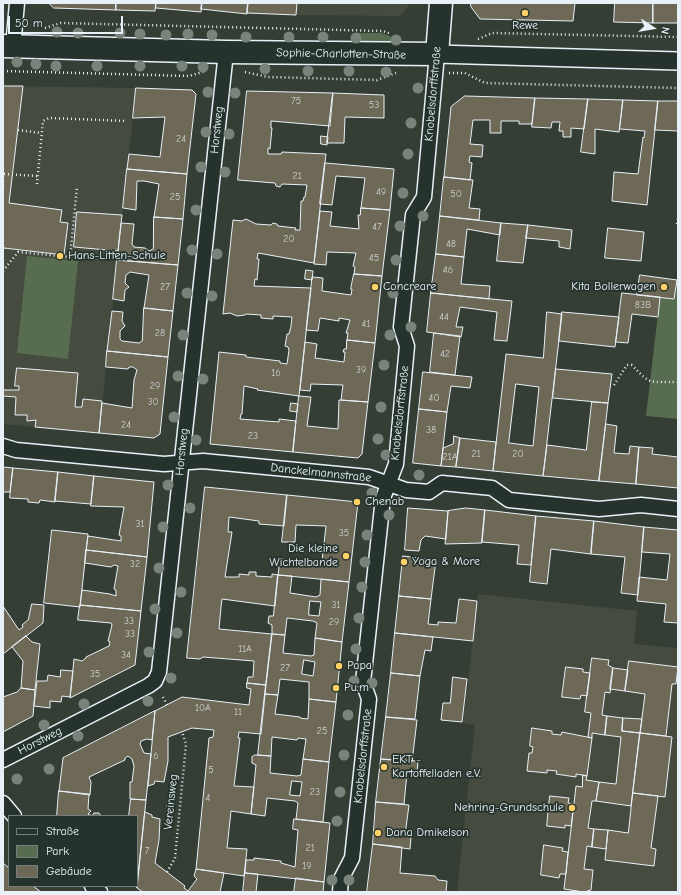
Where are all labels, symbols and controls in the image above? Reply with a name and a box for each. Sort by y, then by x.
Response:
scale bar [10,8,125,34]
marker: Rewe [520,8,530,18]
north arrow [633,8,673,48]
text: 50 m [15,16,43,30]
place label: Rewe [512,19,538,33]
text: N [658,26,672,35]
street label: Sophie-Charlotten-Straße [276,46,406,62]
street label: Knobelsdorffstraße [422,46,444,142]
house number: 75 [291,95,301,107]
house number: 53 [369,99,379,111]
street label: Horstweg [207,106,227,154]
house number: 24 [176,133,186,145]
house number: 21 [292,170,302,182]
house number: 49 [376,186,386,198]
house number: 50 [450,188,462,200]
house number: 25 [170,191,180,203]
house number: 47 [372,221,382,233]
house number: 20 [283,233,295,245]
house number: 48 [446,238,456,250]
place label: Hans-Litten-Schule [68,249,166,263]
marker: Hans-Litten-Schule [55,251,65,261]
house number: 45 [369,252,379,264]
house number: 46 [443,264,453,276]
place label: Concreare [383,280,436,294]
place label: Kita Bollerwagen [571,280,656,294]
house number: 27 [160,281,170,293]
marker: Concreare [370,282,380,292]
marker: Kita Bollerwagen [659,282,669,292]
house number: 83B [635,299,651,311]
house number: 44 [439,311,449,323]
house number: 41 [362,318,370,330]
house number: 28 [155,327,165,339]
house number: 42 [440,348,450,360]
house number: 39 [356,364,366,376]
street label: Knobelsdorffstraße [388,365,412,461]
house number: 16 [271,367,281,379]
house number: 29 [150,380,160,392]
house number: 40 [429,392,439,404]
house number: 30 [147,396,159,408]
house number: 24 [121,419,131,431]
house number: 38 [426,424,436,436]
street label: Horstweg [172,428,192,476]
house number: 23 [248,430,258,442]
house number: 21 [471,448,481,460]
house number: 20 [512,448,524,460]
house number: 21A [443,451,457,463]
street label: Danckelmannstraße [270,461,372,485]
place label: Chenab [365,495,404,509]
marker: Chenab [352,497,362,507]
house number: 31 [135,518,145,530]
house number: 35 [339,527,349,539]
place label: Die kleine Wichtelbande [269,542,338,570]
marker: Die kleine Wichtelbande [341,551,351,561]
place label: Yoga & More [412,555,480,569]
marker: Yoga & More [399,557,409,567]
house number: 32 [130,558,140,570]
house number: 31 [331,599,341,611]
house number: 33 [124,615,134,627]
house number: 29 [329,616,339,628]
house number: 33 [125,628,135,640]
house number: 11A [238,643,252,655]
house number: 34 [121,649,131,661]
place label: Papa [347,659,372,673]
marker: Papa [334,661,344,671]
house number: 27 [280,662,290,674]
house number: 35 [90,668,100,680]
place label: Pu:m [344,681,369,695]
marker: Pu:m [331,683,341,693]
house number: 10A [195,702,211,714]
house number: 11 [234,706,242,718]
street label: Knobelsdorffstraße [351,708,375,804]
street label: Horstweg [16,724,64,758]
house number: 25 [317,725,327,737]
house number: 6 [153,750,159,762]
place label: EKT - Kartoffelladen e.V. [392,753,481,781]
marker: EKT - Kartoffelladen e.V. [379,762,389,772]
house number: 5 [208,764,214,776]
street label: Vereinsweg [161,773,181,831]
house number: 23 [310,786,320,798]
house number: 4 [206,792,210,804]
place label: Nehring-Grundschule [454,801,564,815]
marker: Nehring-Grundschule [567,803,577,813]
legend [8,815,138,887]
text: Straße [46,824,79,838]
place label: Dana Dmikelson [386,826,469,840]
marker: Dana Dmikelson [373,828,383,838]
house number: 21 [305,842,315,854]
text: Park [46,844,69,858]
house number: 7 [145,845,149,857]
house number: 19 [302,860,312,872]
text: Gebäude [46,864,92,878]

